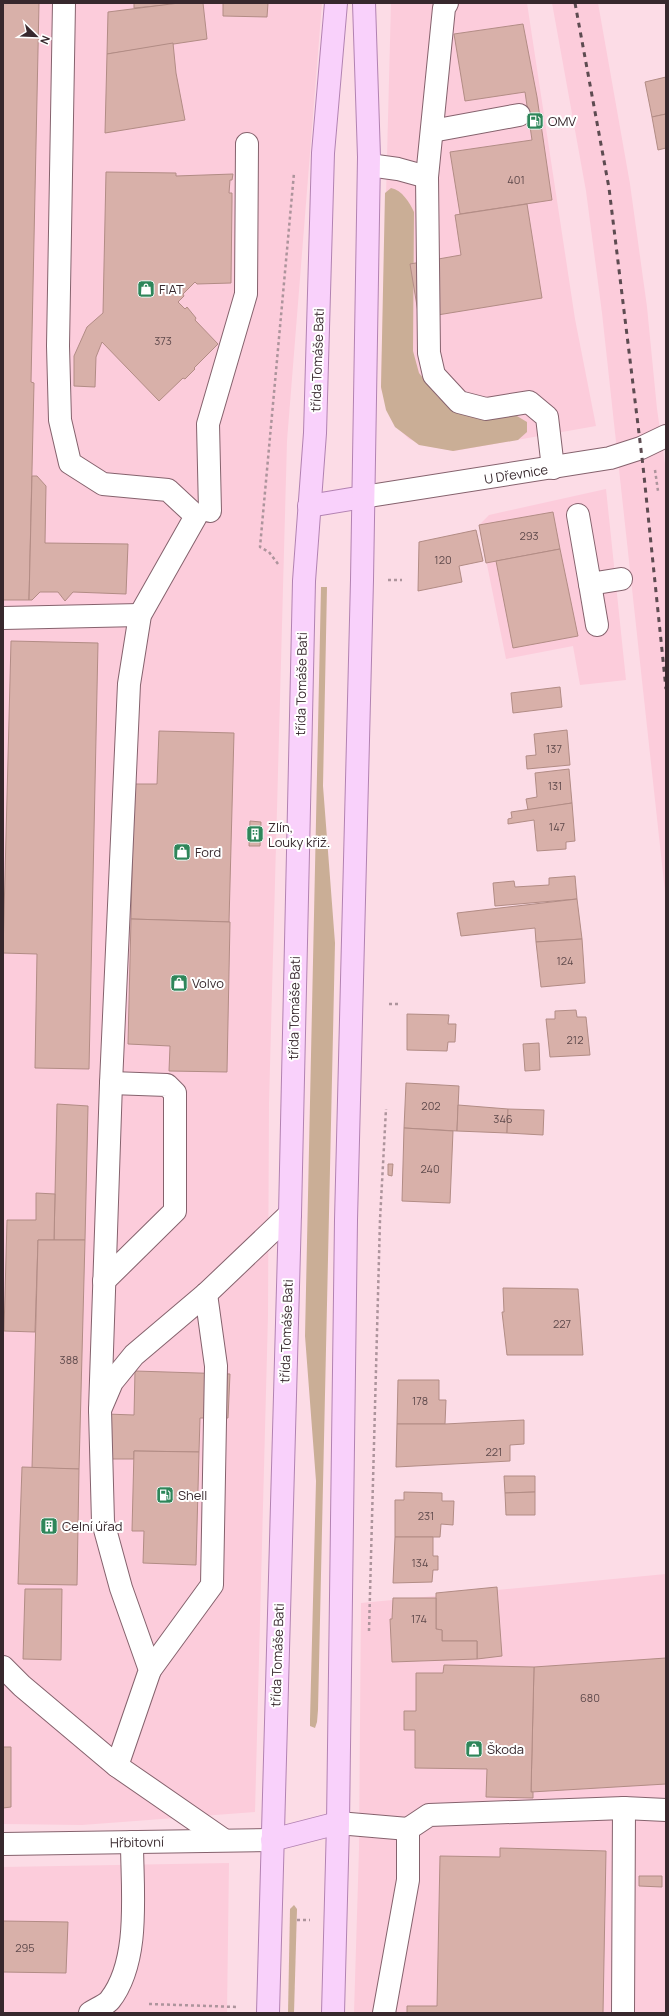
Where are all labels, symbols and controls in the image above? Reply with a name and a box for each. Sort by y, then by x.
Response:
north arrow [16,16,56,56]
text: N [37,34,54,47]
fuel station icon: OMV [525,111,545,131]
place label: OMV [548,112,576,130]
house number: 401 [507,172,525,187]
shop icon: FIAT [136,279,156,299]
place label: FIAT [159,280,184,298]
street label: třída Tomáše Bati [306,308,328,412]
house number: 373 [154,333,172,348]
street label: U Dřevnice [483,460,550,488]
house number: 293 [519,528,539,543]
house number: 120 [434,552,452,567]
street label: třída Tomáše Bati [291,632,311,736]
house number: 137 [546,741,562,756]
house number: 131 [548,778,562,793]
place label: Zlín, Louky křiž. [268,818,330,851]
house number: 147 [549,819,565,834]
building icon: Zlín, Louky křiž. [245,824,265,844]
shop icon: Ford [172,842,192,862]
place label: Ford [195,843,221,861]
house number: 124 [557,953,573,968]
street label: třída Tomáše Bati [284,956,304,1060]
shop icon: Volvo [169,973,189,993]
place label: Volvo [192,974,224,992]
house number: 212 [567,1032,583,1047]
house number: 202 [421,1098,441,1113]
house number: 346 [493,1111,513,1126]
house number: 240 [420,1161,440,1176]
street label: třída Tomáše Bati [275,1279,297,1383]
house number: 227 [553,1316,571,1331]
house number: 388 [60,1352,78,1367]
house number: 178 [412,1393,428,1408]
house number: 221 [486,1444,502,1459]
fuel station icon: Shell [155,1485,175,1505]
place label: Shell [178,1486,207,1504]
house number: 231 [418,1508,434,1523]
building icon: Celní úřad [39,1516,59,1536]
place label: Celní úřad [62,1517,122,1535]
house number: 134 [412,1555,428,1570]
street label: třída Tomáše Bati [266,1603,288,1707]
house number: 174 [411,1611,427,1626]
house number: 680 [580,1690,600,1705]
shop icon: Škoda [464,1739,484,1759]
place label: Škoda [487,1740,524,1758]
street label: Hřbitovní [110,1833,164,1851]
house number: 295 [15,1940,35,1955]

